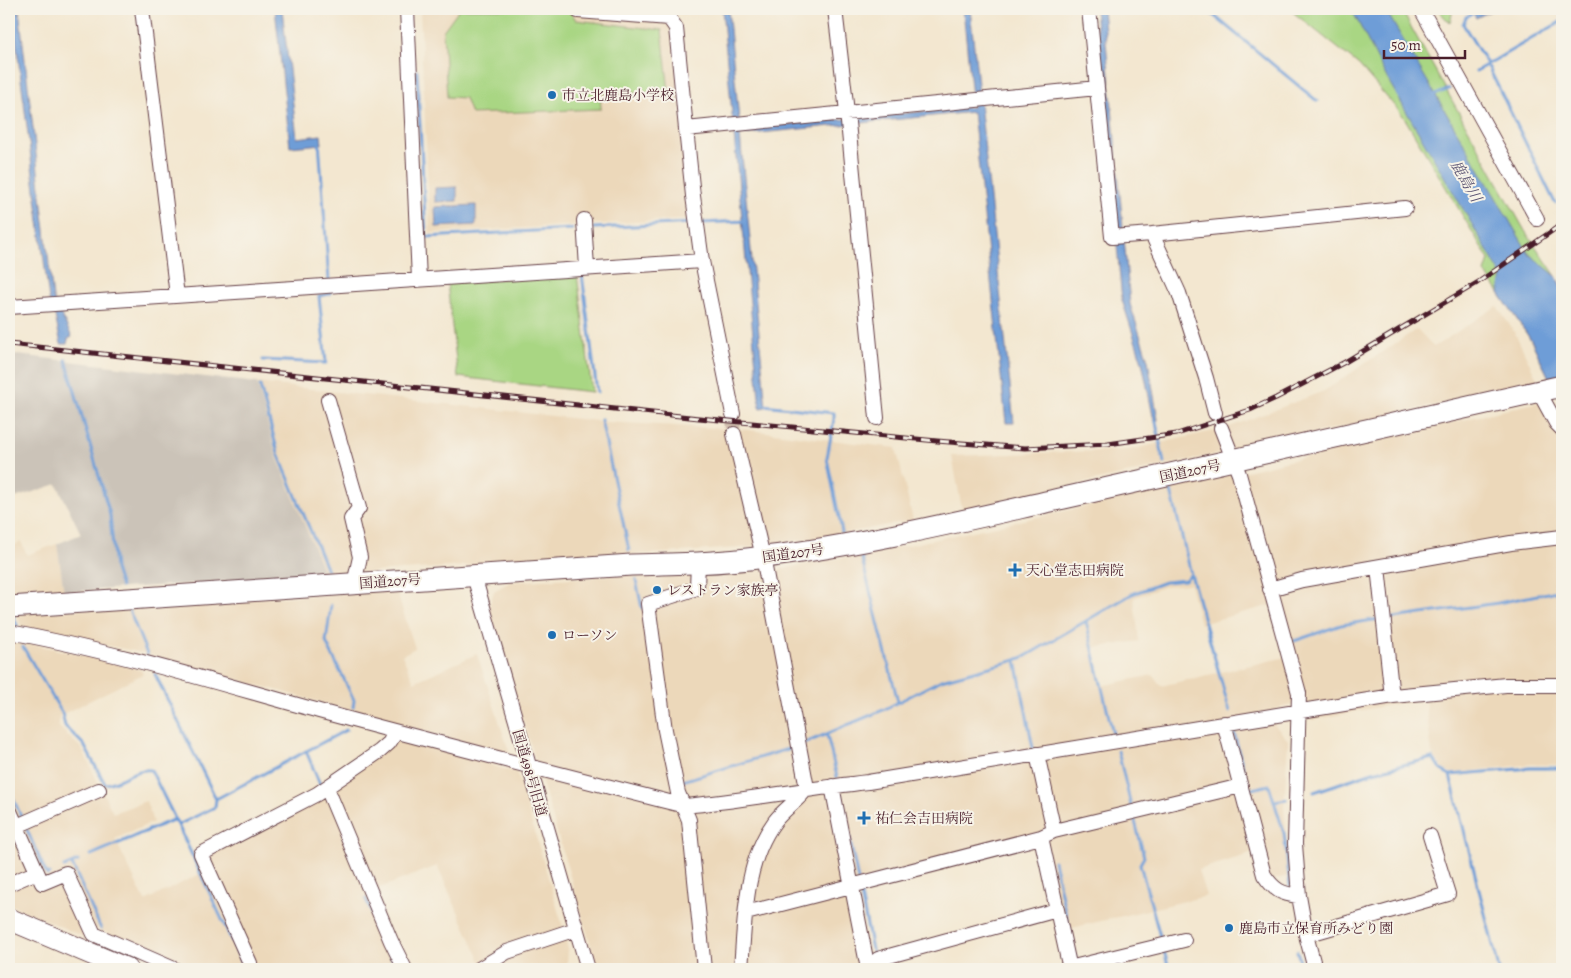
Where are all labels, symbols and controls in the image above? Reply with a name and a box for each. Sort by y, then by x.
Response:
scale bar [1384,28,1465,60]
text: 50 m [1391,35,1421,55]
place label: 市立北鹿島小学校 [562,86,674,105]
marker: 市立北鹿島小学校 [546,89,558,101]
water label: 鹿島川 [1446,157,1487,207]
street label: 国道207号 [1158,456,1222,487]
street label: 国道207号 [761,540,825,567]
place label: 天心堂志田病院 [1026,561,1124,580]
marker: 天心堂志田病院 [1008,563,1022,577]
street label: 国道207号 [358,570,422,593]
place label: レストラン家族亭 [667,581,779,600]
marker: レストラン家族亭 [651,584,663,596]
place label: ローソン [562,626,617,645]
marker: ローソン [546,629,558,641]
street label: 国道498号旧道 [508,727,551,819]
place label: 祐仁会吉田病院 [875,809,973,828]
marker: 祐仁会吉田病院 [857,811,871,825]
place label: 鹿島市立保育所みどり園 [1239,919,1393,938]
marker: 鹿島市立保育所みどり園 [1223,922,1235,934]

